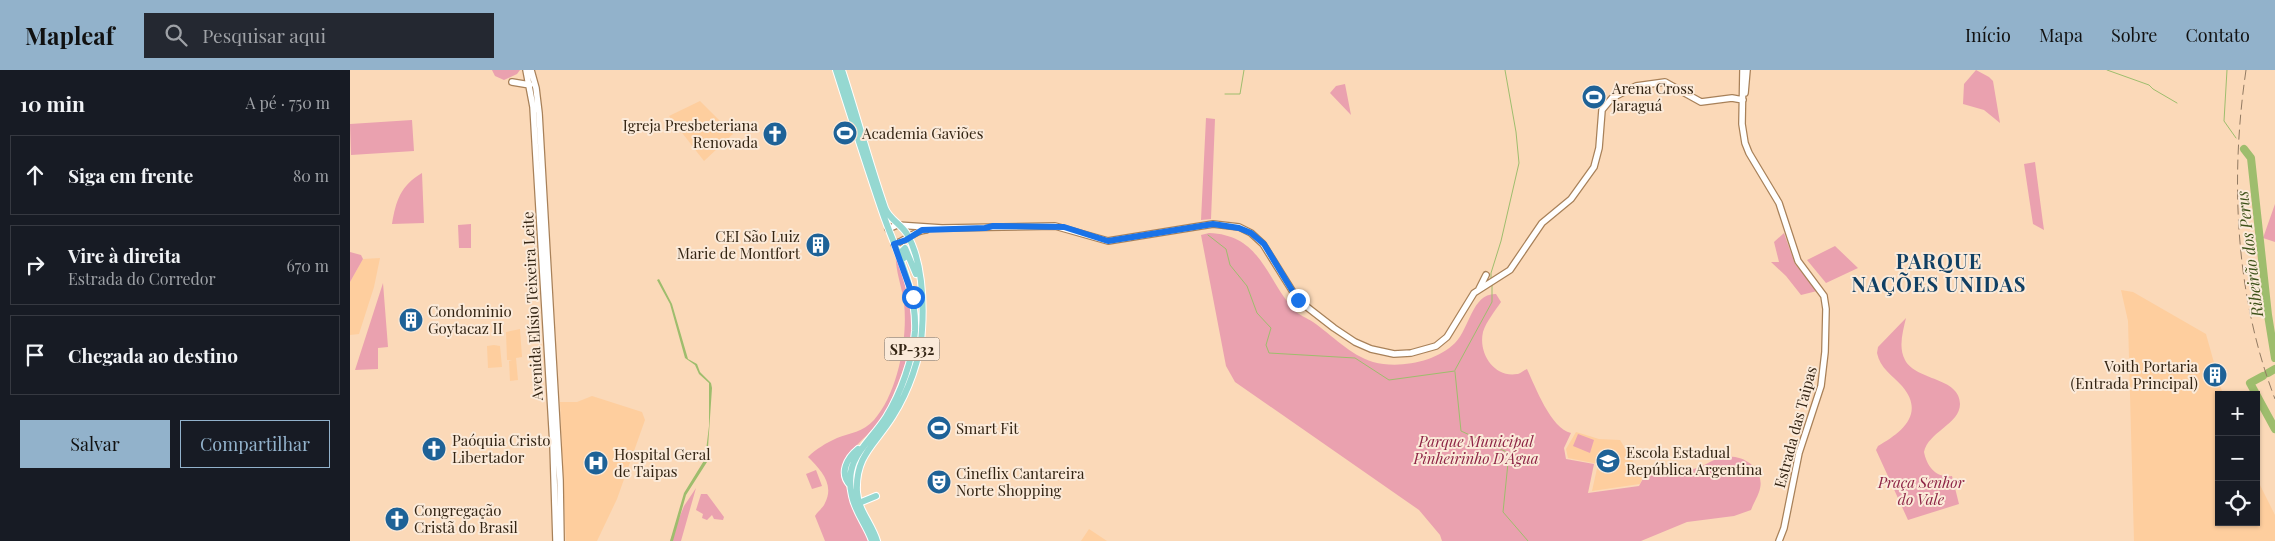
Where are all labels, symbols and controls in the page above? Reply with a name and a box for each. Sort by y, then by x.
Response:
search box [144,13,494,58]
text: Mapleaf [25,19,114,51]
icon: search [162,21,190,49]
text: Pesquisar aqui [202,22,326,48]
text: Início [1965,23,2011,47]
text: Mapa [2039,23,2083,47]
text: Sobre [2111,23,2157,47]
text: Contato [2185,23,2250,47]
place label: Arena Cross Jaraguá [1611,78,1694,115]
sports icon: Arena Cross Jaraguá [1581,84,1607,110]
text: 10 min [20,89,85,117]
text: A pé · 750 m [245,92,330,113]
place label: Igreja Presbeteriana Renovada [623,115,759,152]
sports icon: Academia Gaviões [832,120,858,146]
church icon: Igreja Presbeteriana Renovada [762,121,788,147]
place label: Academia Gaviões [861,123,983,143]
icon: ahead [21,161,49,189]
text: Siga em frente [68,162,193,188]
text: 80 m [293,165,329,186]
water label: Ribeirão dos Perus [2231,190,2267,319]
street label: Avenida Elísio Teixeira Leite [517,211,547,402]
place label: CEI São Luiz Marie de Montfort [677,226,801,263]
building icon: CEI São Luiz Marie de Montfort [805,232,831,258]
text: Vire à direita [68,242,181,268]
district label: PARQUE NAÇÕES UNIDAS [1852,247,2026,297]
icon: right [21,251,49,279]
text: 670 m [286,255,329,276]
text: Estrada do Corredor [68,268,216,289]
route start [902,286,925,309]
route end [1287,289,1310,312]
place label: Condominio Goytacaz II [428,301,512,338]
building icon: Condominio Goytacaz II [398,307,424,333]
road number: SP-332 [884,338,940,360]
icon: arrive [21,341,49,369]
text: Chegada ao destino [68,342,238,368]
place label: Voith Portaria (Entrada Principal) [2070,356,2199,393]
building icon: Voith Portaria (Entrada Principal) [2202,362,2228,388]
street label: Estrada das Taipas [1769,364,1821,490]
map controls [2215,391,2260,526]
button: + [2215,391,2260,436]
sports icon: Smart Fit [926,415,952,441]
place label: Smart Fit [956,418,1019,438]
button: Salvar [20,420,170,468]
button: Compartilhar [180,420,330,468]
place label: Paóquia Cristo Libertador [452,430,551,467]
park label: Parque Municipal Pinheirinho D'Água [1412,431,1539,468]
church icon: Paóquia Cristo Libertador [421,436,447,462]
button: − [2215,436,2260,481]
place label: Escola Estadual República Argentina [1626,442,1763,479]
place label: Hospital Geral de Taipas [614,444,711,481]
school or university icon: Escola Estadual República Argentina [1595,448,1621,474]
hospital icon: Hospital Geral de Taipas [583,450,609,476]
place label: Cineflix Cantareira Norte Shopping [956,463,1085,500]
theatre icon: Cineflix Cantareira Norte Shopping [926,469,952,495]
park label: Praça Senhor do Vale [1877,472,1965,509]
button: locate [2215,481,2260,526]
place label: Congregação Cristã do Brasil [414,500,518,537]
church icon: Congregação Cristã do Brasil [384,506,410,532]

